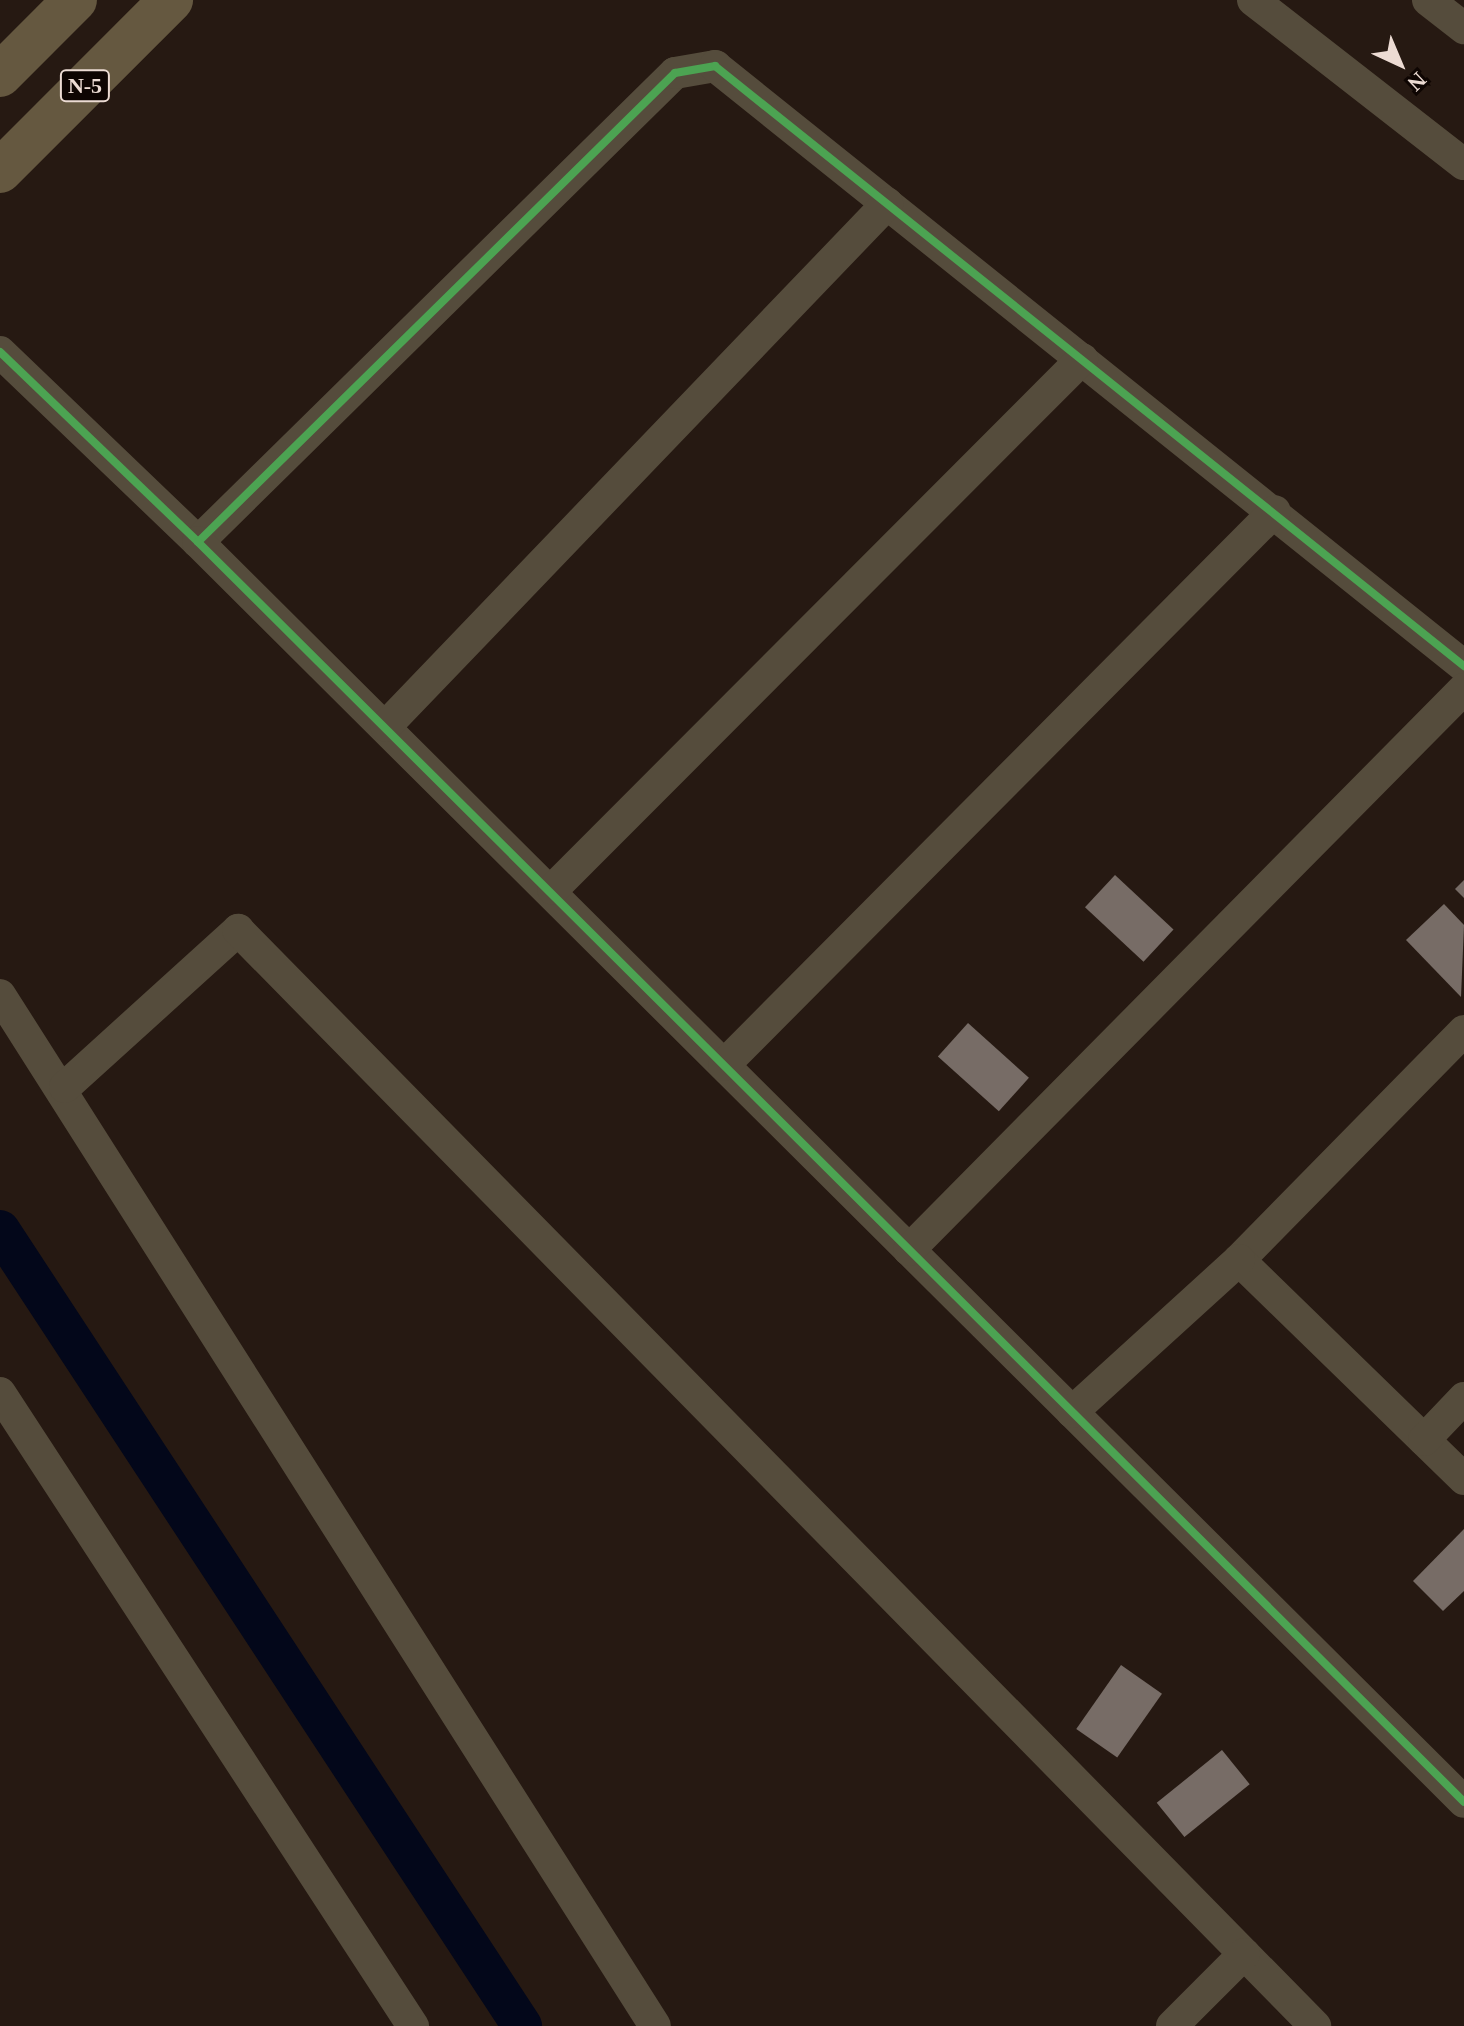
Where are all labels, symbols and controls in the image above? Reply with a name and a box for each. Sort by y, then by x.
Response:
north arrow [1360,24,1440,104]
text: N [1403,67,1431,96]
road number: N-5 [59,68,111,104]

